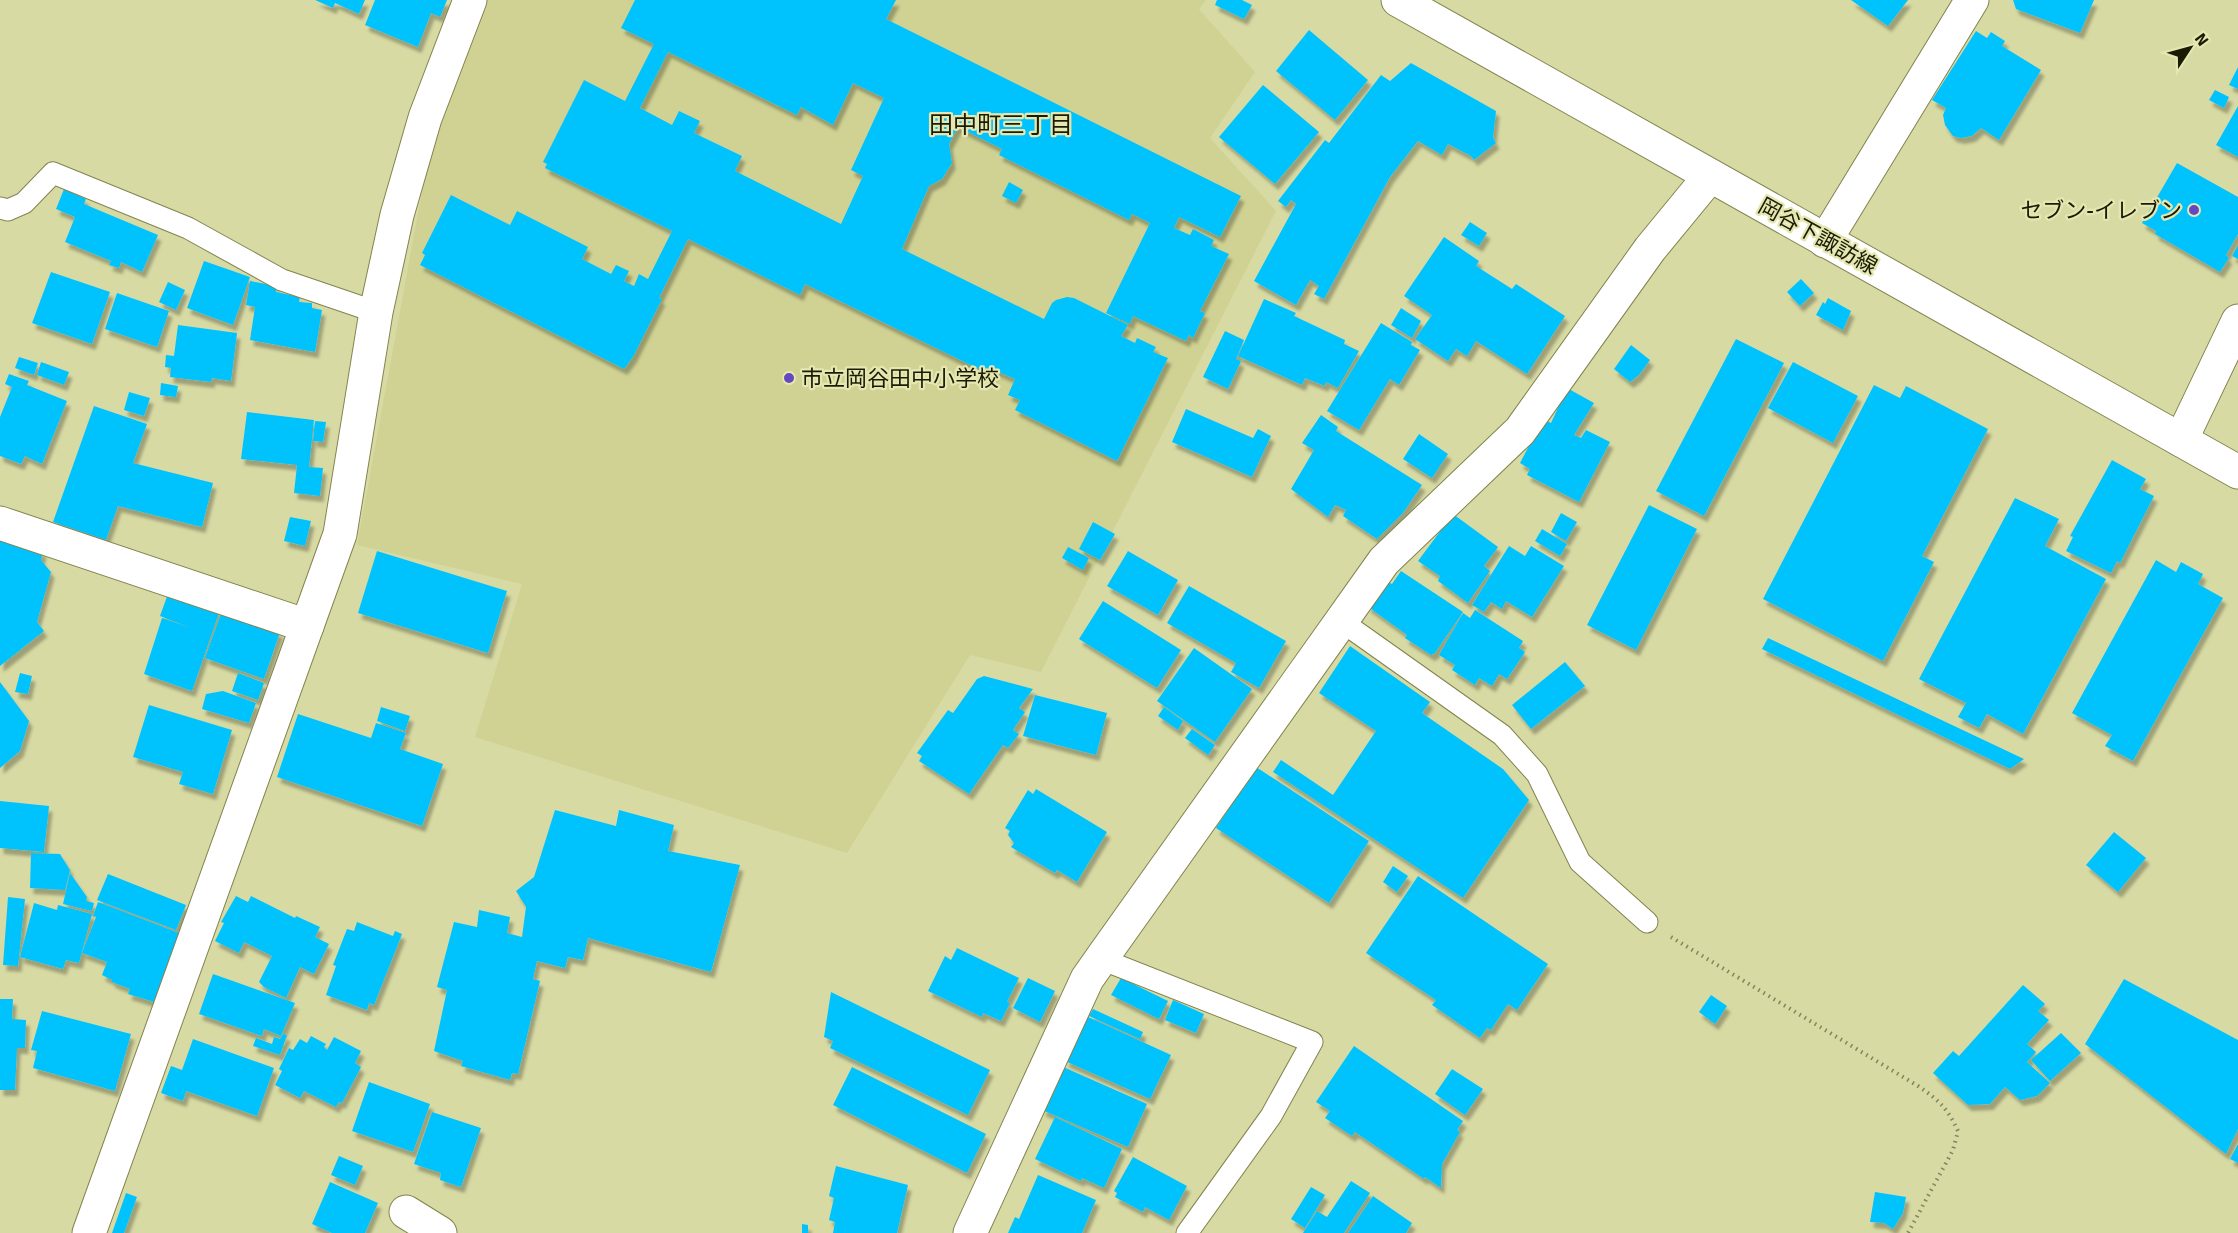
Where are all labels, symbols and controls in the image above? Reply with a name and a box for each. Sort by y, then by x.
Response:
north arrow [2160,18,2220,78]
text: N [2190,29,2213,50]
district label: 田中町三丁目 [929,110,1073,140]
street label: 岡谷下諏訪線 [1754,192,1882,280]
place label: セブン-イレブン [2020,197,2182,224]
marker: セブン-イレブン [2187,203,2201,217]
place label: 市立岡谷田中小学校 [801,365,999,392]
marker: 市立岡谷田中小学校 [782,371,796,385]

